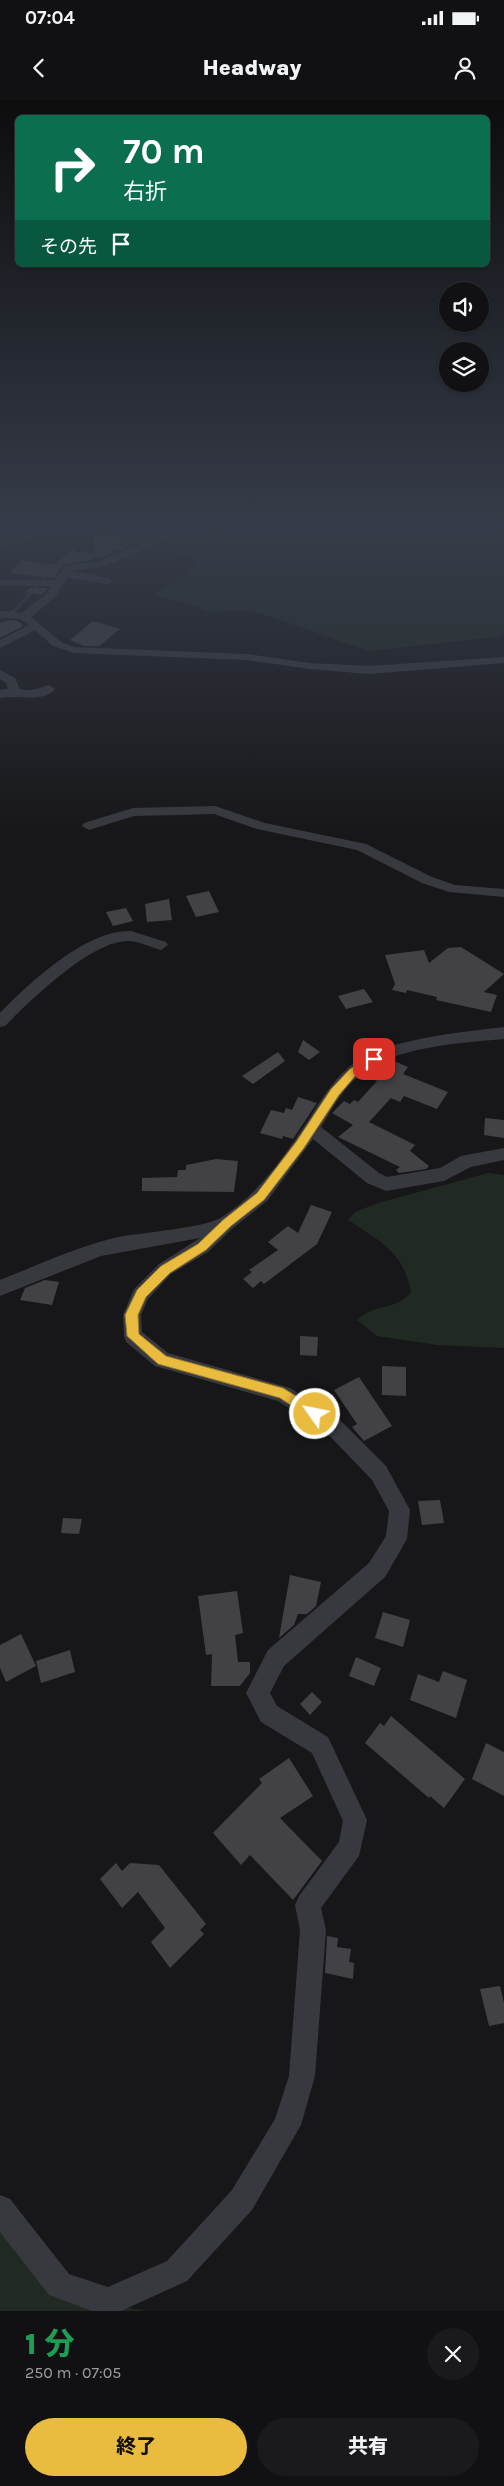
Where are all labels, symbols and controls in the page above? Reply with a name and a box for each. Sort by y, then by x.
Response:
text: 07:04 [25,7,75,29]
icon: back [25,54,53,82]
icon: person [451,54,479,82]
text: Headway [202,55,302,81]
text: 70 m [123,131,205,172]
icon: right [40,135,105,200]
text: 右折 [123,179,167,205]
icon: arrive [107,230,135,258]
text: その先 [40,236,97,258]
map controls [439,282,489,392]
button: sound [439,282,489,332]
button: layers [439,342,489,392]
pin [353,1038,395,1080]
icon: arrive [360,1045,388,1073]
position arrow [288,1387,340,1439]
text: 1 分 [25,2326,75,2362]
button: close [427,2328,479,2380]
text: 250 m · 07:05 [25,2363,121,2382]
button: 終了 [25,2418,247,2476]
button: 共有 [257,2418,479,2476]

